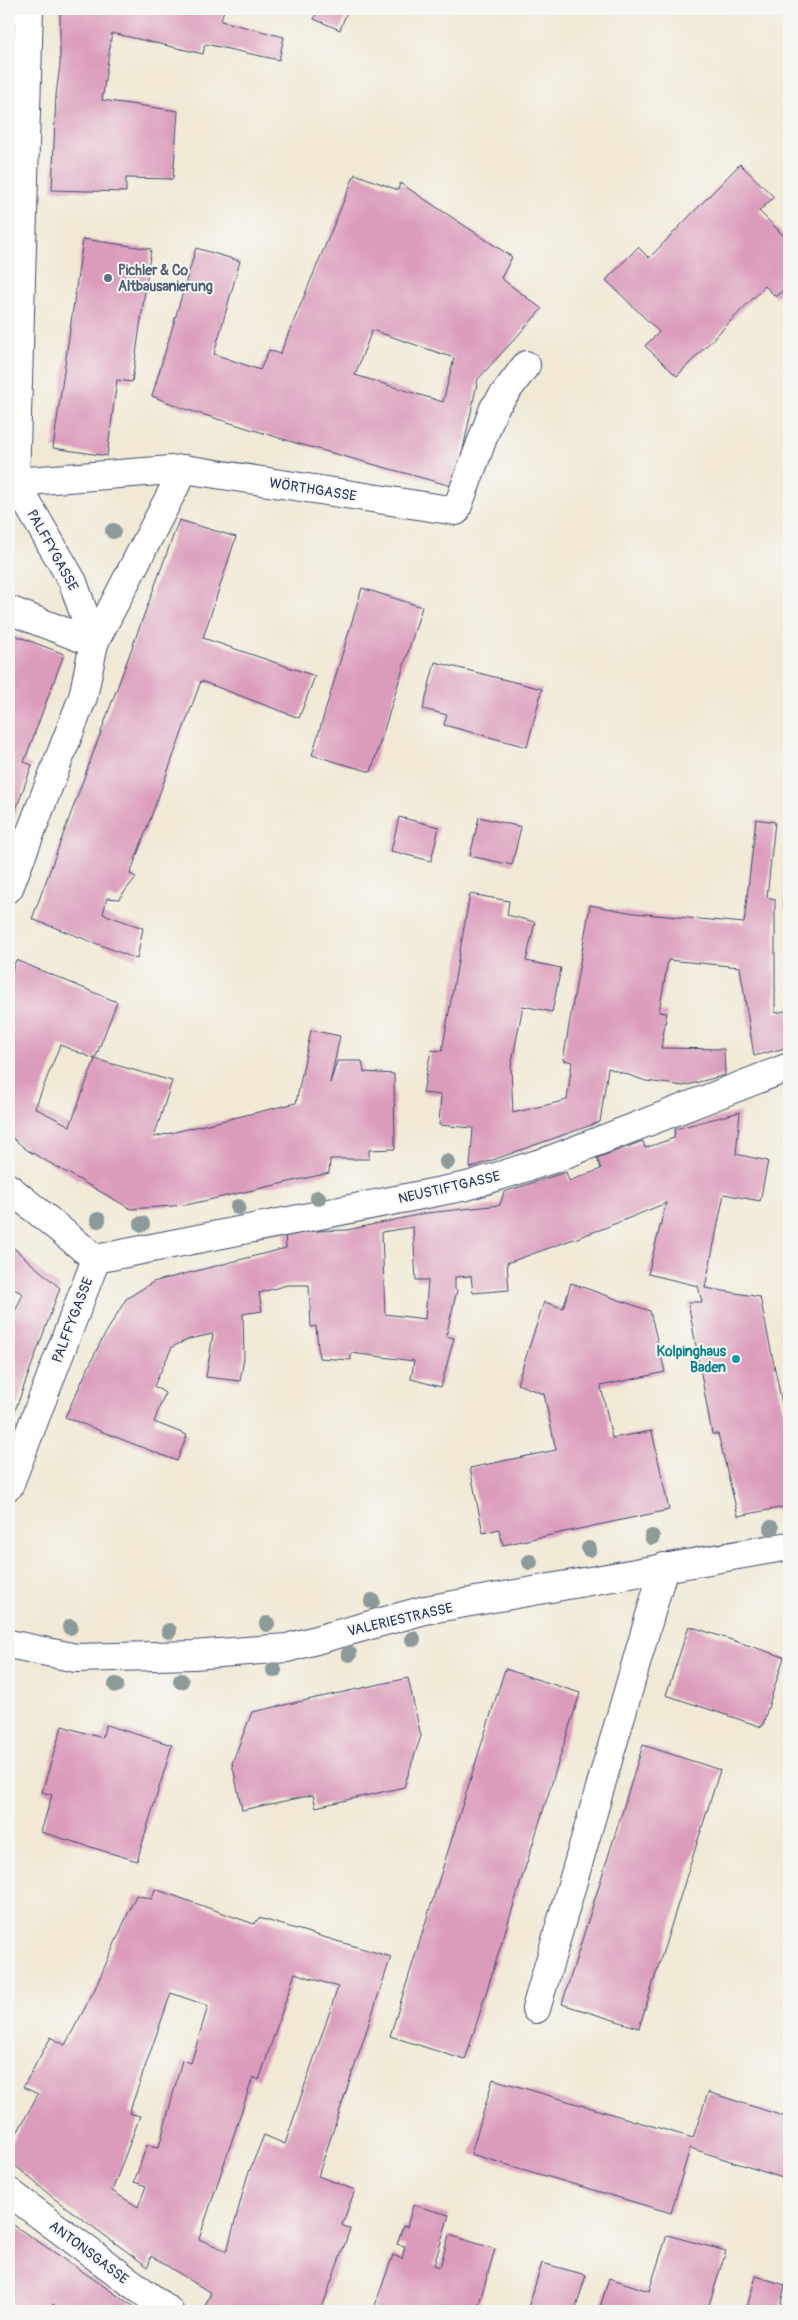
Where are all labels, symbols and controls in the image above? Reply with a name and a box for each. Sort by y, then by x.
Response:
place label: Pichler & Co Altbausanierung [118,262,213,295]
marker: Pichler & Co Altbausanierung [102,272,114,284]
street label: WÖRTHGASSE [268,473,358,505]
street label: PALFFYGASSE [23,507,82,594]
street label: NEUSTIFTGASSE [397,1168,502,1207]
street label: PALFFYGASSE [48,1275,97,1365]
place label: Kolpinghaus Baden [657,1343,727,1376]
marker: Kolpinghaus Baden [730,1353,742,1365]
street label: VALERIESTRASSE [346,1599,454,1640]
street label: ANTONSGASSE [46,2217,132,2288]

